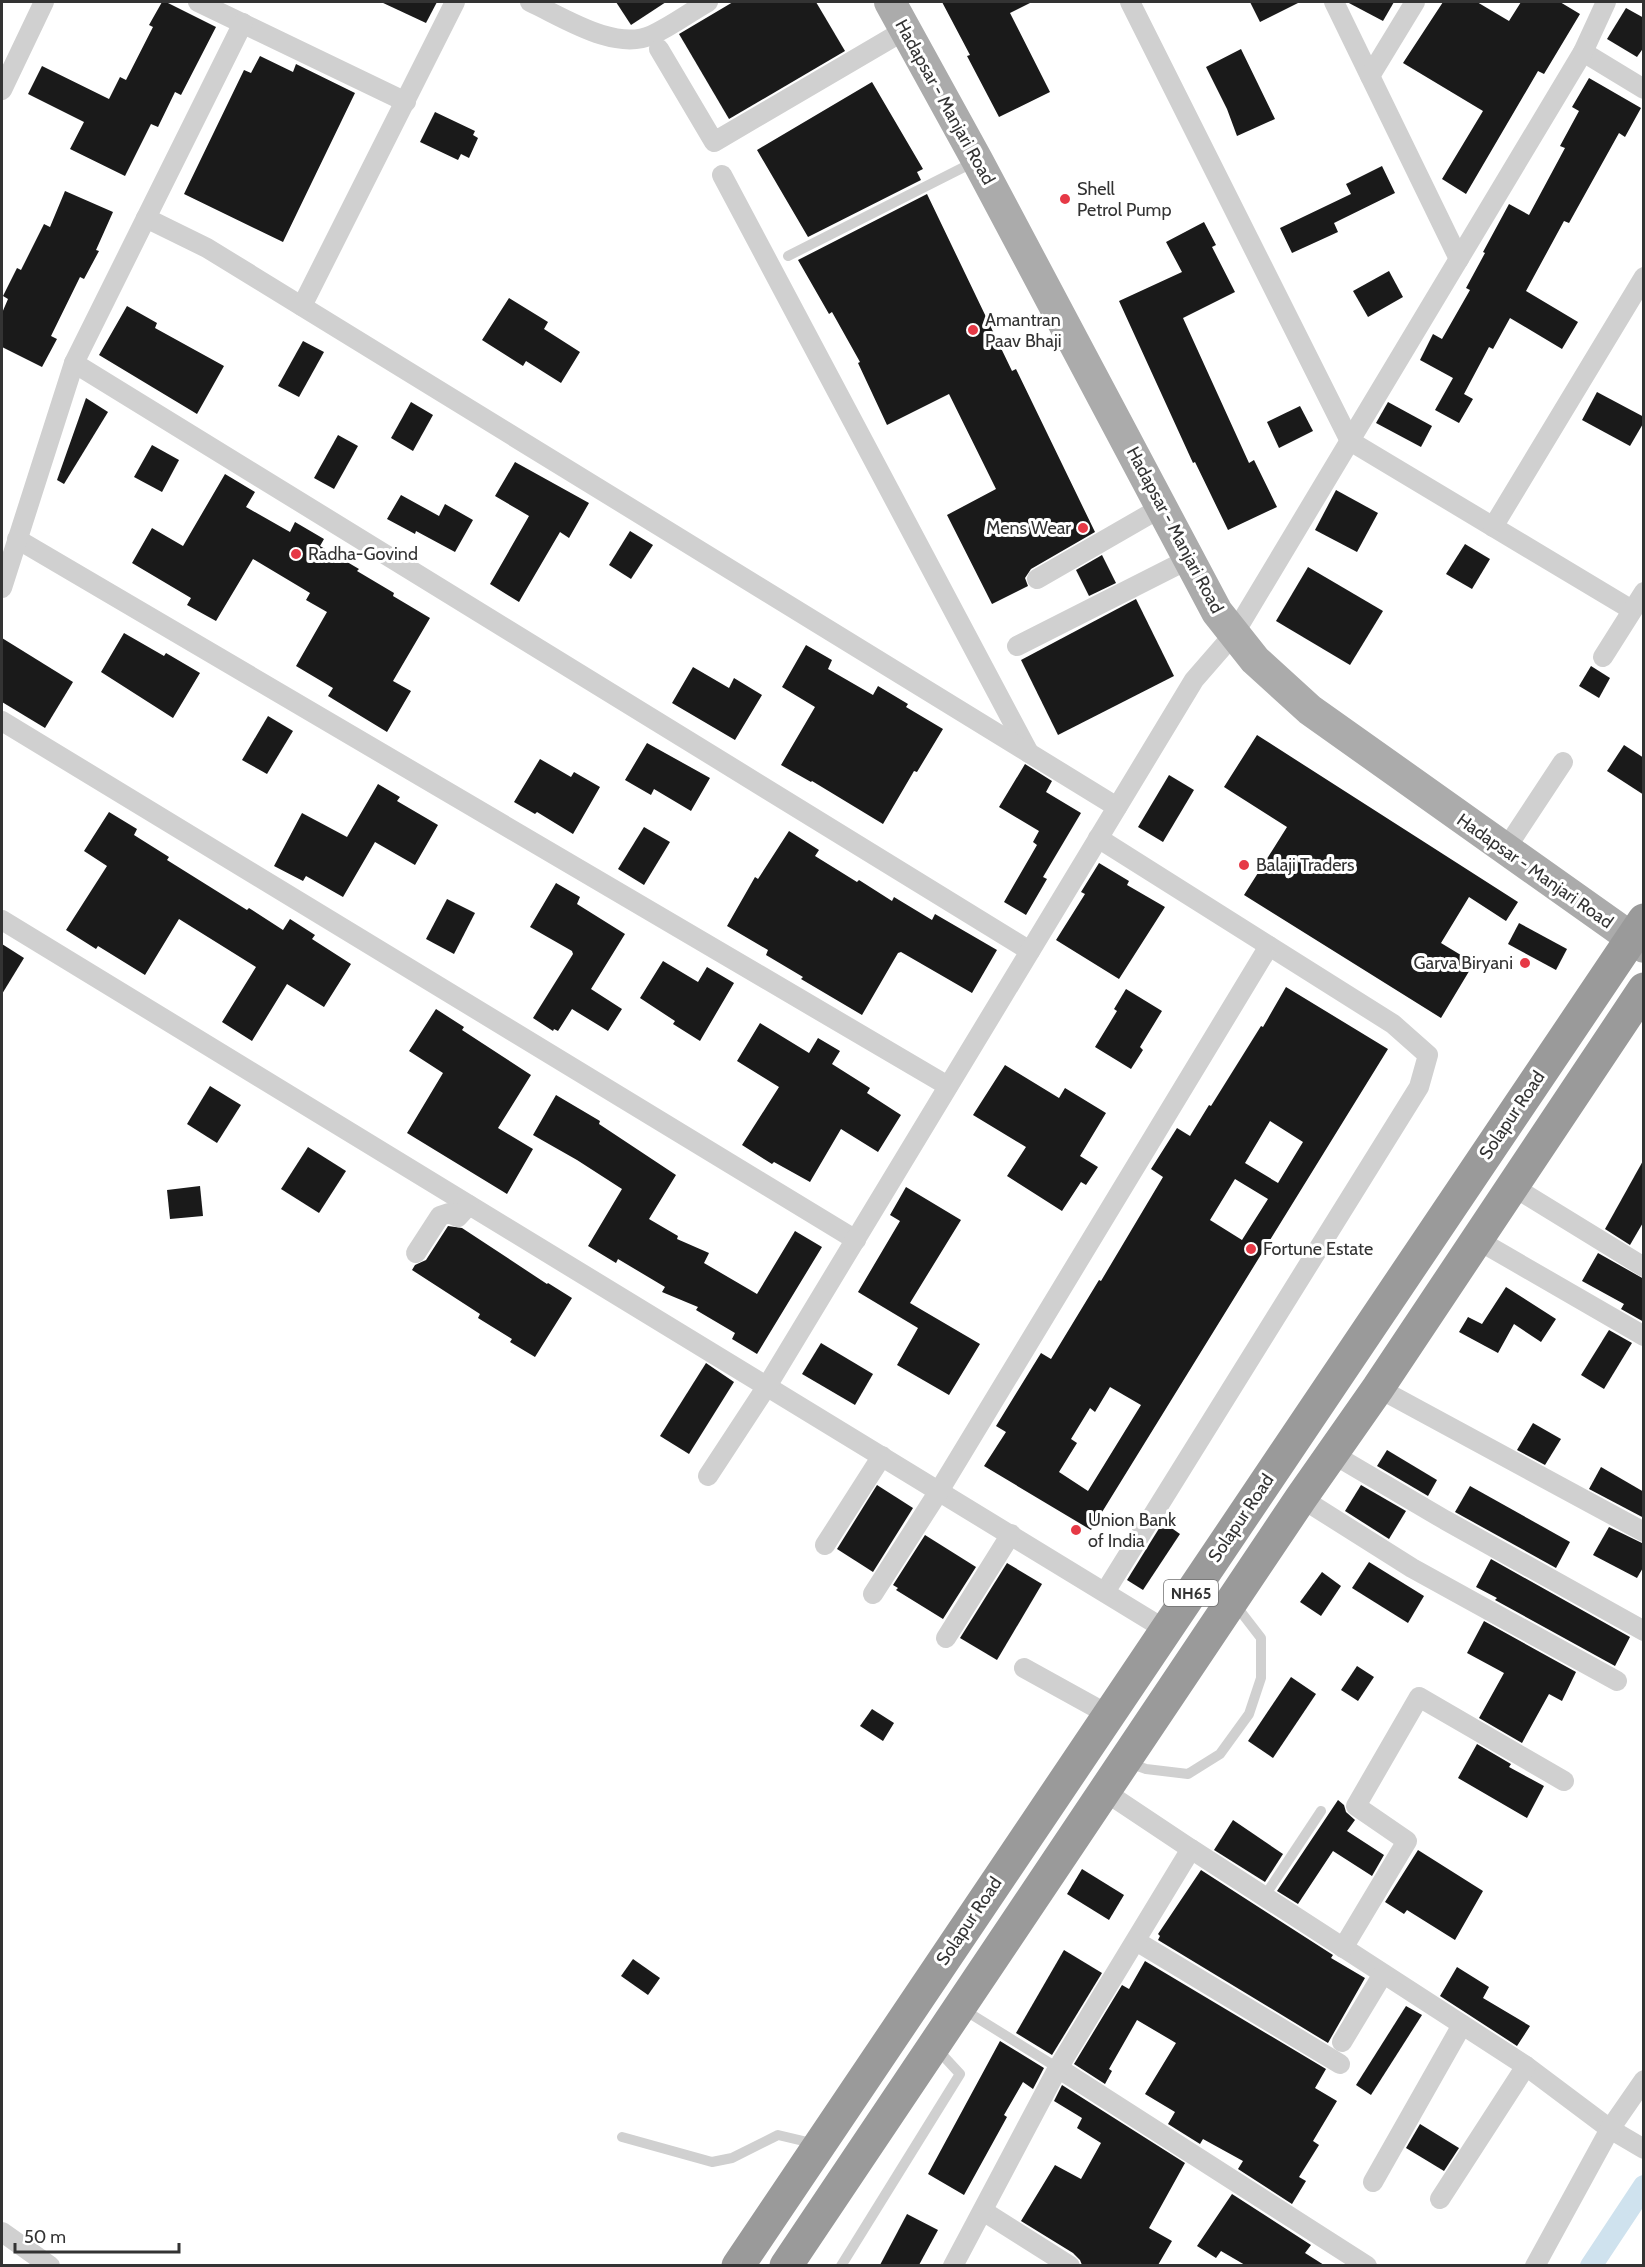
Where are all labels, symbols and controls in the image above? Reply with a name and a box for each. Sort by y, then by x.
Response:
street label: Hadapsar - Manjari Road [890,15,1000,189]
place label: Shell Petrol Pump [1077,178,1171,221]
marker: Shell Petrol Pump [1058,192,1072,206]
place label: Amantran Paav Bhaji [985,309,1062,352]
marker: Amantran Paav Bhaji [966,323,980,337]
street label: Hadapsar - Manjari Road [1122,443,1228,617]
place label: Mens Wear [986,517,1071,539]
marker: Mens Wear [1076,521,1090,535]
place label: Radha-Govind [308,543,418,565]
marker: Radha-Govind [289,547,303,561]
street label: Hadapsar - Manjari Road [1453,809,1617,933]
place label: Balaji Traders [1256,854,1355,876]
marker: Balaji Traders [1237,858,1251,872]
place label: Garva Biryani [1413,952,1513,974]
marker: Garva Biryani [1518,956,1532,970]
street label: Solapur Road [1474,1067,1550,1163]
place label: Fortune Estate [1263,1238,1373,1260]
marker: Fortune Estate [1244,1242,1258,1256]
street label: Solapur Road [1203,1470,1279,1566]
place label: Union Bank of India [1088,1509,1177,1552]
marker: Union Bank of India [1069,1523,1083,1537]
road number: NH65 [1164,1580,1218,1606]
street label: Solapur Road [931,1873,1007,1969]
scale bar [15,2216,178,2254]
text: 50 m [24,2226,66,2248]

